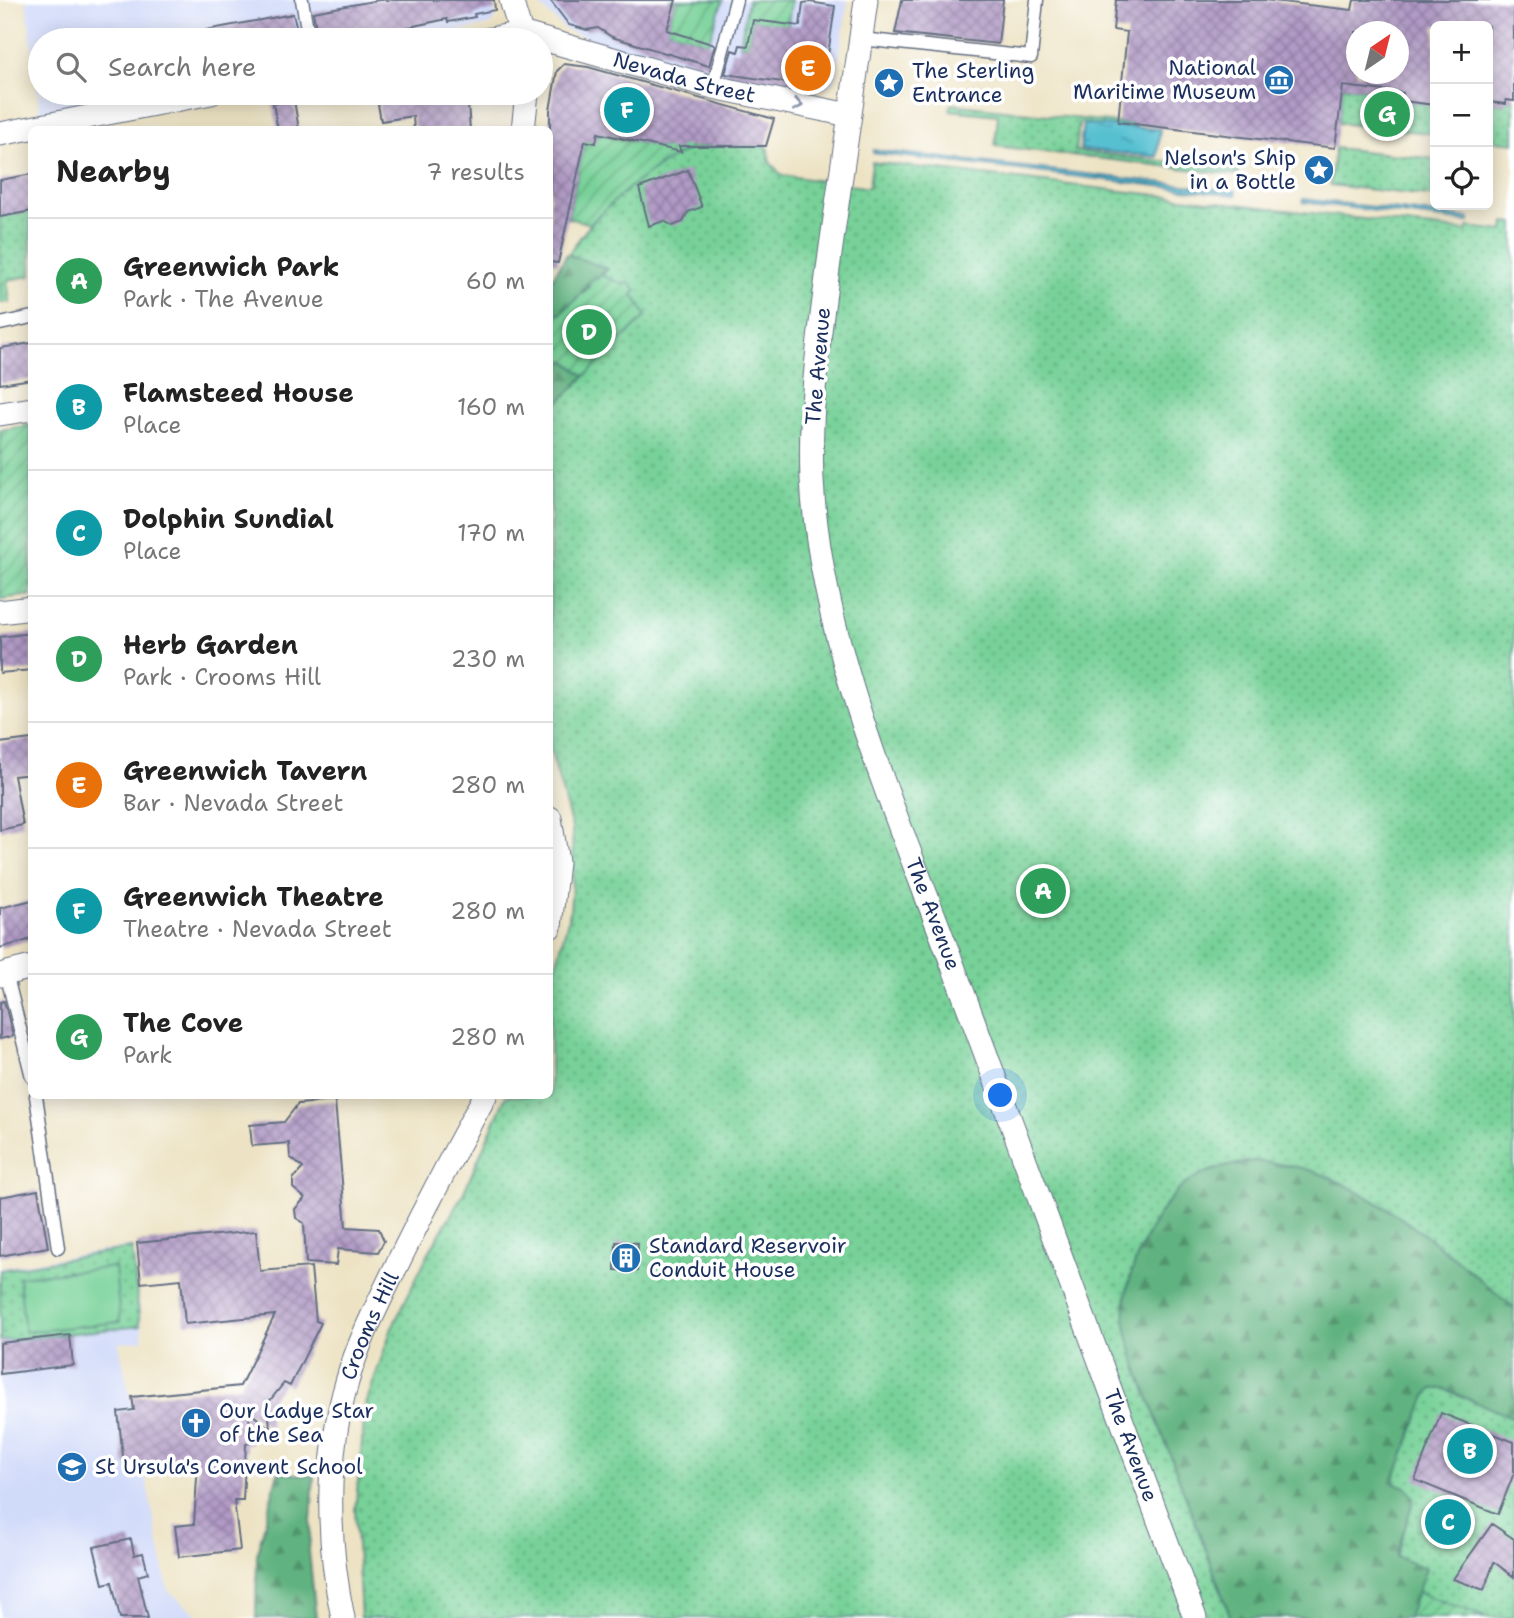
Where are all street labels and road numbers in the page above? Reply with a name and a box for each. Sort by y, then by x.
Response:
street label: Nevada Street [610,46,758,109]
street label: The Avenue [799,306,837,426]
street label: The Avenue [899,854,967,974]
street label: Crooms Hill [334,1266,406,1383]
street label: The Avenue [1097,1385,1164,1505]

